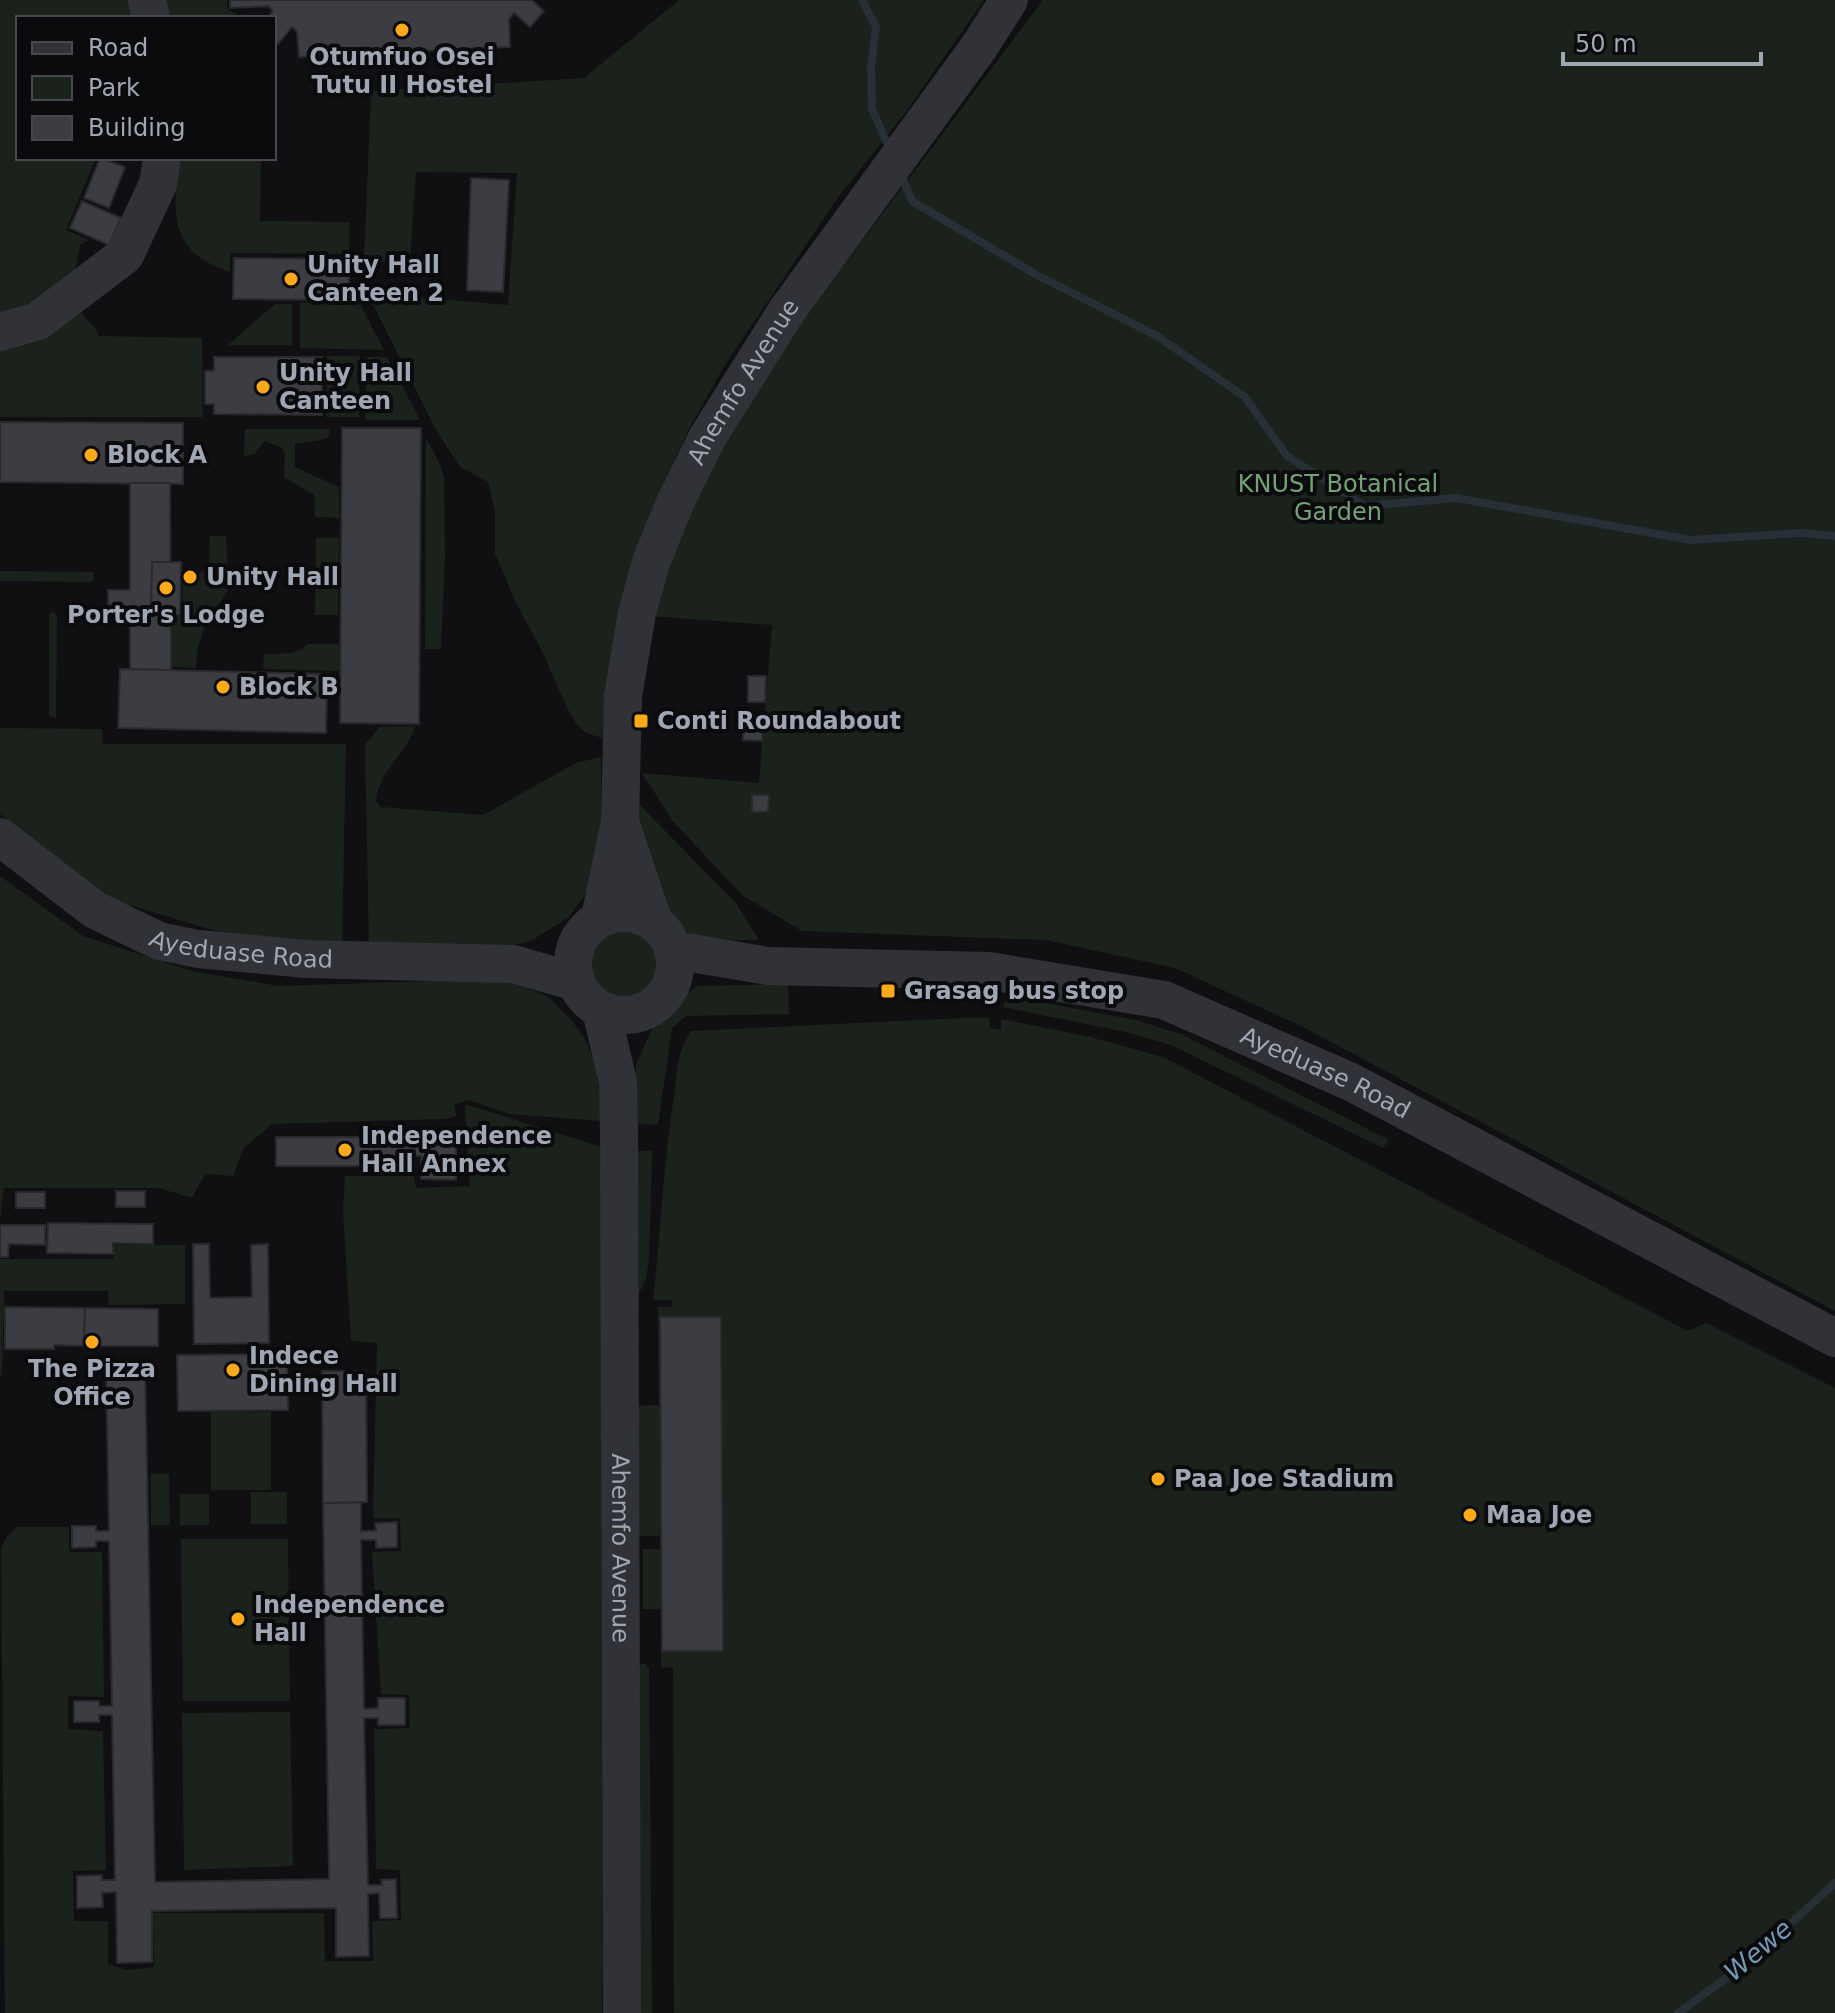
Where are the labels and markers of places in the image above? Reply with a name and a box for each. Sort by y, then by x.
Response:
marker: Otumfuo Osei Tutu II Hostel [393,21,411,39]
place label: Otumfuo Osei Tutu II Hostel [309,43,495,99]
place label: Unity Hall Canteen 2 [307,251,444,307]
marker: Unity Hall Canteen 2 [282,270,300,288]
place label: Unity Hall Canteen [279,359,412,415]
marker: Unity Hall Canteen [254,378,272,396]
place label: Block A [107,441,208,469]
marker: Block A [82,446,100,464]
place label: Unity Hall [206,563,339,591]
marker: Unity Hall [181,568,199,586]
marker: Porter's Lodge [157,579,175,597]
place label: Porter's Lodge [67,601,265,629]
place label: Block B [239,673,339,701]
marker: Block B [214,678,232,696]
place label: Conti Roundabout [657,707,901,735]
marker: Conti Roundabout [632,712,650,730]
place label: Grasag bus stop [904,977,1124,1005]
marker: Grasag bus stop [879,982,897,1000]
place label: Independence Hall Annex [361,1122,552,1178]
marker: Independence Hall Annex [336,1141,354,1159]
marker: The Pizza Office [83,1333,101,1351]
place label: Indece Dining Hall [249,1342,398,1398]
place label: The Pizza Office [28,1355,156,1411]
marker: Indece Dining Hall [224,1361,242,1379]
place label: Paa Joe Stadium [1174,1465,1394,1493]
marker: Paa Joe Stadium [1149,1470,1167,1488]
place label: Maa Joe [1486,1501,1592,1529]
marker: Maa Joe [1461,1506,1479,1524]
place label: Independence Hall [254,1591,445,1647]
marker: Independence Hall [229,1610,247,1628]

